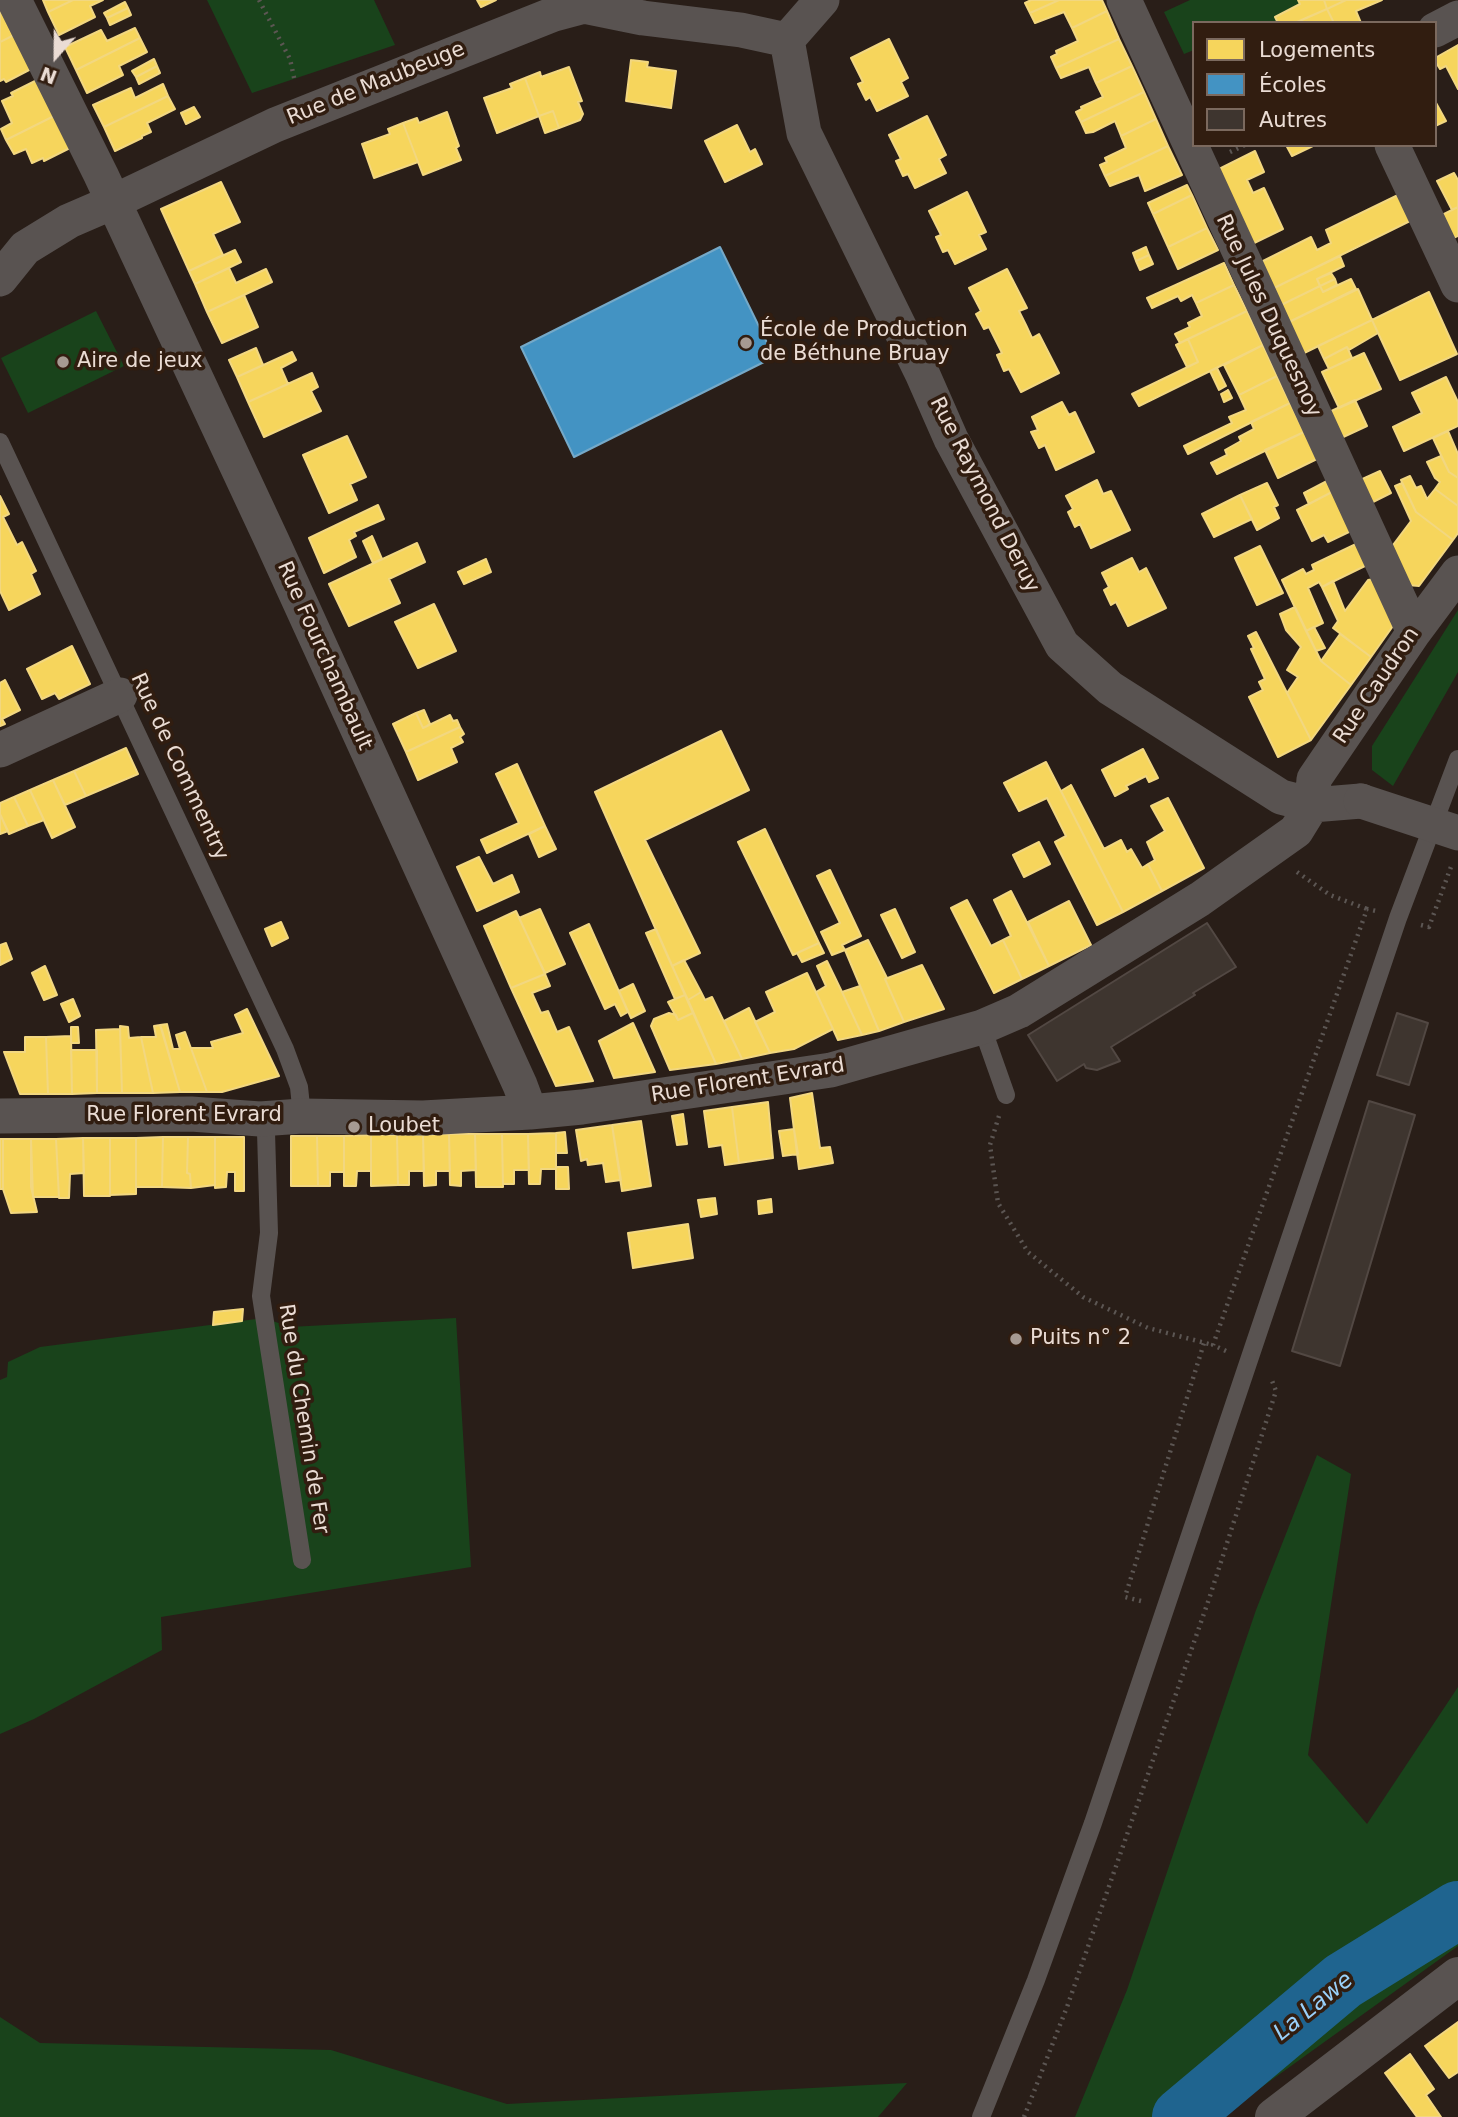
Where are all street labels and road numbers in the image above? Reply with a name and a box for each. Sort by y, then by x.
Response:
street label: Rue de Maubeuge [283,37,469,131]
street label: Rue Jules Duquesnoy [1210,211,1326,421]
street label: Rue Raymond Deruy [924,393,1044,597]
street label: Rue Fourchambault [271,558,377,754]
street label: Rue Caudron [1329,623,1425,749]
street label: Rue de Commentry [125,669,233,865]
street label: Rue Florent Evrard [650,1053,846,1109]
street label: Rue Florent Evrard [86,1103,282,1129]
street label: Rue du Chemin de Fer [272,1302,334,1536]

